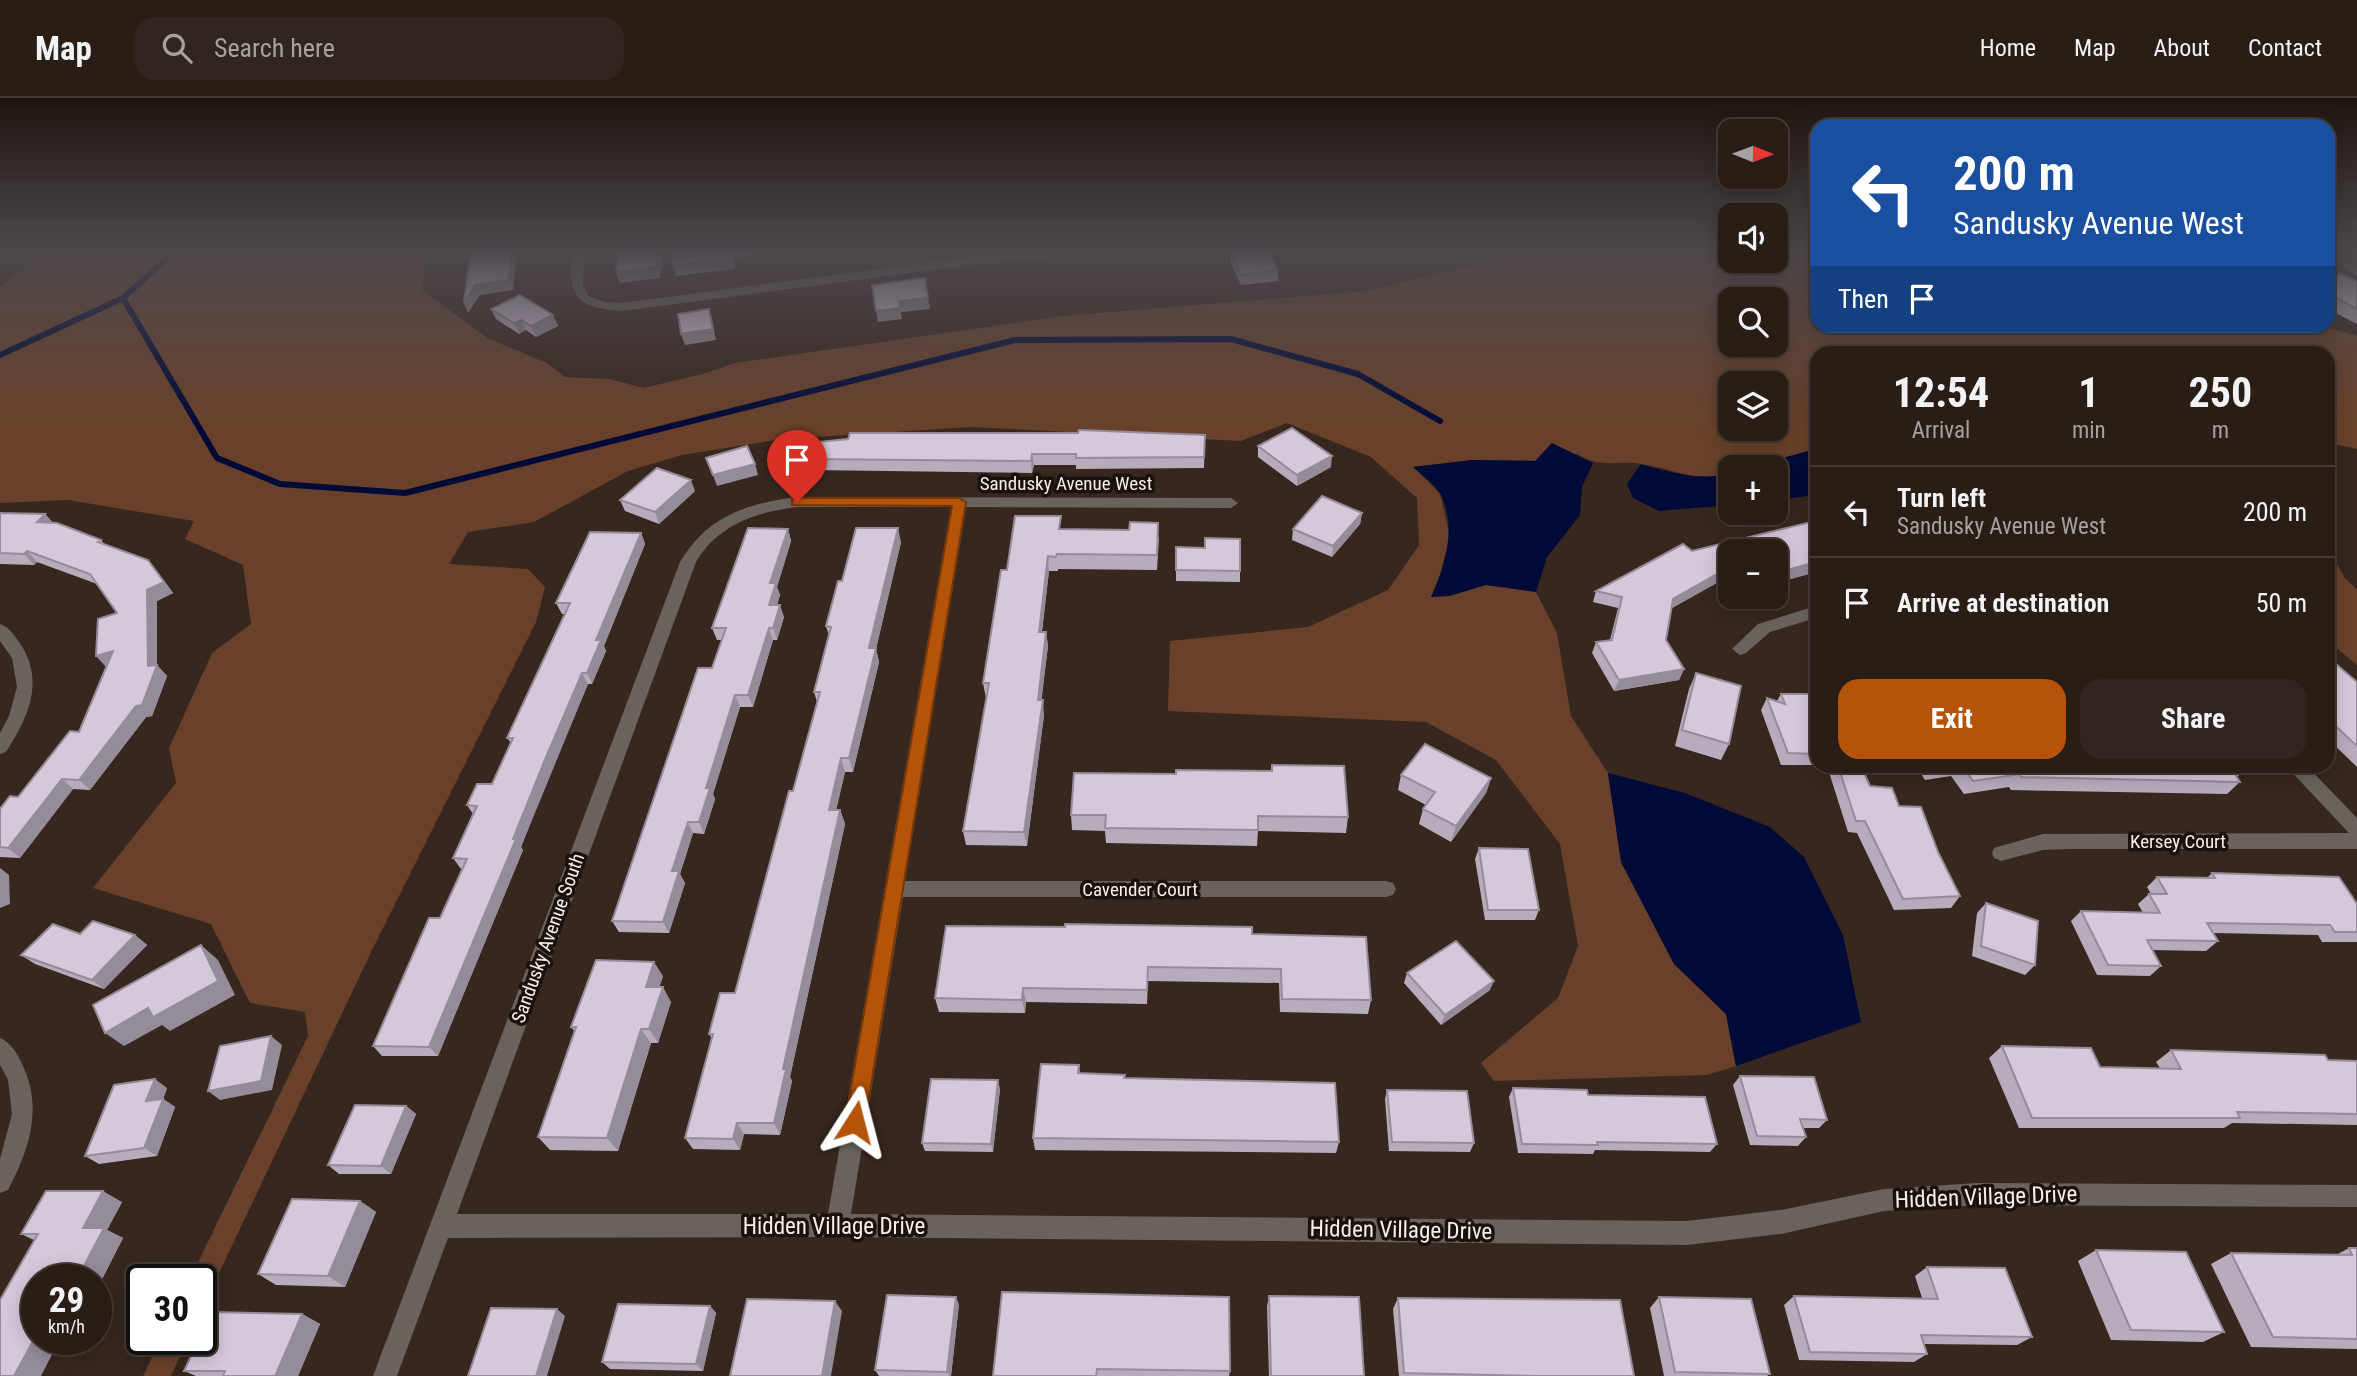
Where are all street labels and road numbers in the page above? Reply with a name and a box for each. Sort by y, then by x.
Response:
street label: Sandusky Avenue West [980,472,1152,495]
street label: Kersey Court [2130,830,2226,853]
street label: Sandusky Avenue South [507,850,589,1026]
street label: Cavender Court [1082,878,1198,901]
street label: Hidden Village Drive [1894,1180,2078,1214]
street label: Hidden Village Drive [743,1213,925,1240]
street label: Hidden Village Drive [1309,1215,1493,1245]

